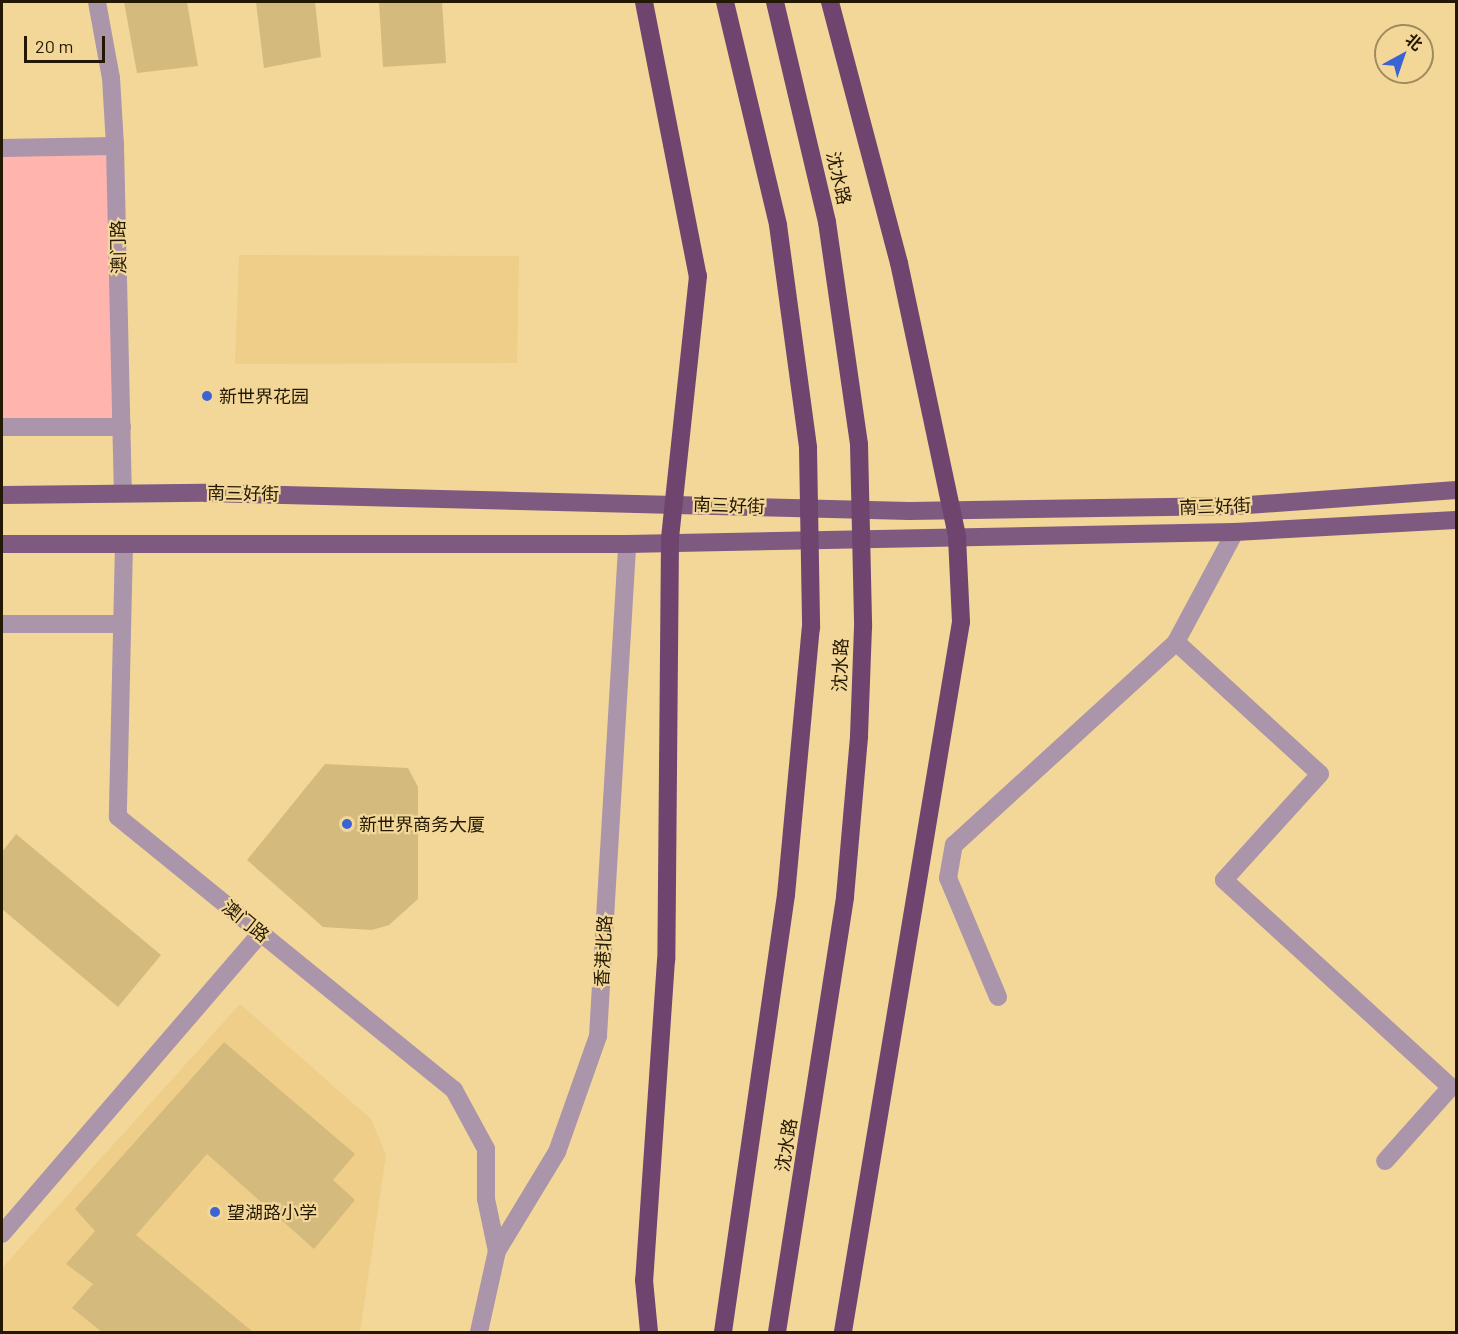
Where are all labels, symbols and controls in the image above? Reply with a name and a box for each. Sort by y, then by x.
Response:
scale bar [27,24,108,62]
north arrow [1374,24,1434,84]
text: 北 [1402,29,1427,54]
text: 20 m [35,35,73,57]
street label: 沈水路 [822,149,856,207]
street label: 澳门路 [107,220,129,274]
place label: 新世界花园 [219,385,309,407]
marker: 新世界花园 [200,389,214,403]
street label: 南三好街 [207,482,279,504]
street label: 南三好街 [693,493,765,517]
street label: 南三好街 [1179,494,1251,518]
street label: 沈水路 [828,638,852,692]
place label: 新世界商务大厦 [359,813,485,835]
marker: 新世界商务大厦 [340,817,354,831]
street label: 澳门路 [218,896,274,946]
street label: 香港北路 [590,914,616,988]
street label: 沈水路 [771,1117,801,1173]
place label: 望湖路小学 [227,1201,317,1223]
marker: 望湖路小学 [208,1205,222,1219]

